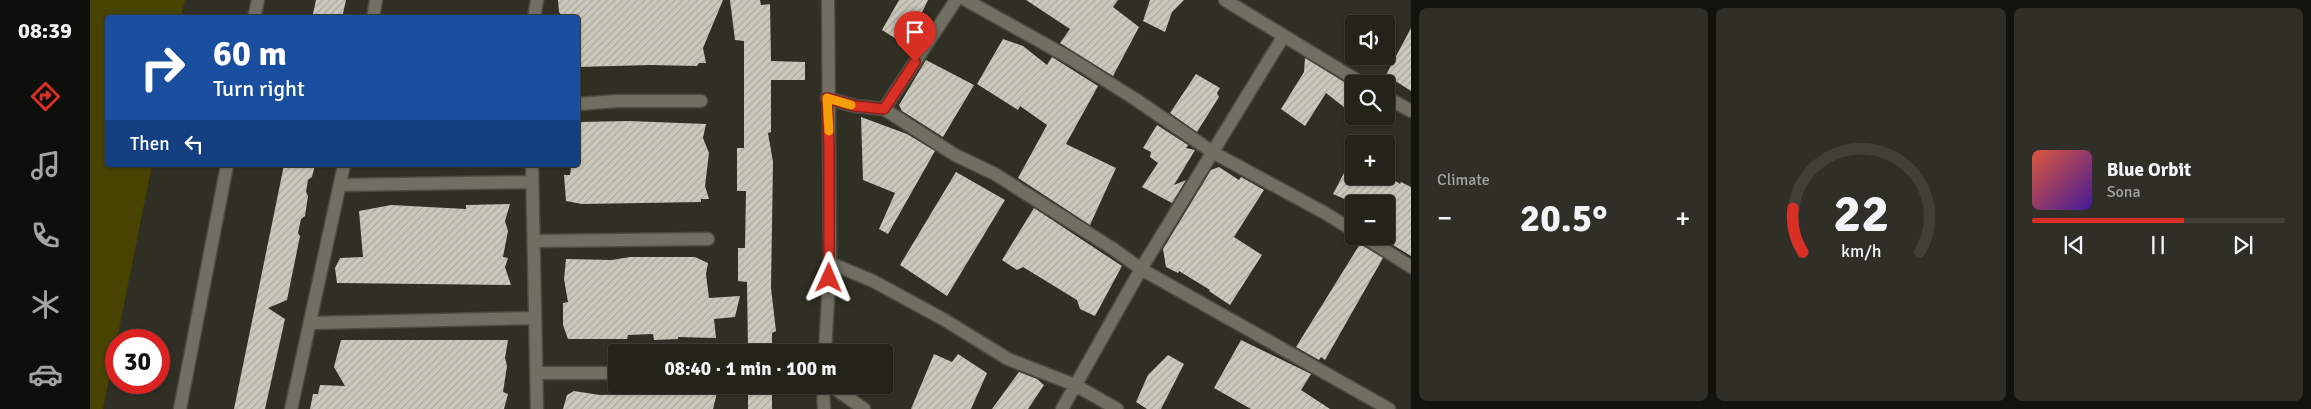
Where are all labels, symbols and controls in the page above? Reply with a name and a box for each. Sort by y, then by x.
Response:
pin [894,11,936,62]
map controls [1345,15,1395,245]
button: sound [1345,15,1395,65]
text: 08:39 [18,17,72,44]
icon: arrive [901,18,929,46]
text: 60 m [213,32,287,75]
icon: right [130,35,195,100]
text: Turn right [213,75,305,102]
button: search [1345,75,1395,125]
icon: directions [28,79,63,114]
icon: left [180,130,208,158]
text: Then [130,132,170,156]
button: + [1345,135,1395,185]
icon: music [28,148,63,183]
text: Blue Orbit [2107,158,2191,182]
text: Climate [1437,170,1490,190]
text: 22 [1833,182,1889,246]
text: Sona [2107,182,2141,202]
button: − [1345,195,1395,245]
text: 20.5° [1520,195,1607,242]
text: − [1437,201,1452,235]
text: + [1675,201,1690,235]
icon: phone [28,218,63,253]
icon: previous [2060,231,2088,259]
icon: pause [2144,231,2172,259]
icon: next [2229,231,2257,259]
text: km/h [1841,240,1881,262]
position arrow [802,251,854,303]
icon: climate [28,287,63,322]
speed limit sign: 30 [105,329,170,394]
icon: car [28,357,63,392]
text: 08:40 · 1 min · 100 m [664,357,837,381]

